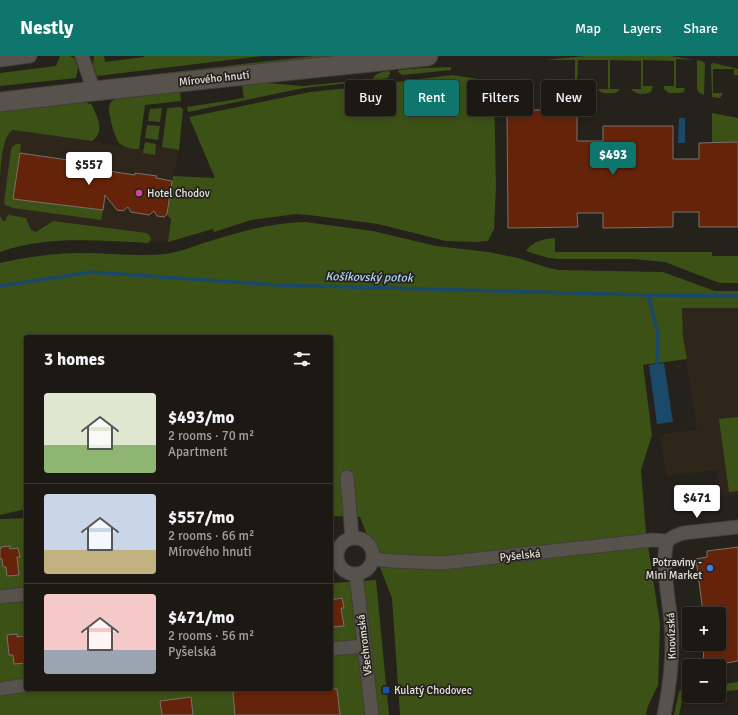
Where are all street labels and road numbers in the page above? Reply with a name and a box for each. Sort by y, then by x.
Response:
street label: Mírového hnutí [178,68,250,89]
street label: Pyšelská [499,547,541,564]
street label: Knovízská [664,612,679,660]
street label: Všechromská [354,613,375,676]

